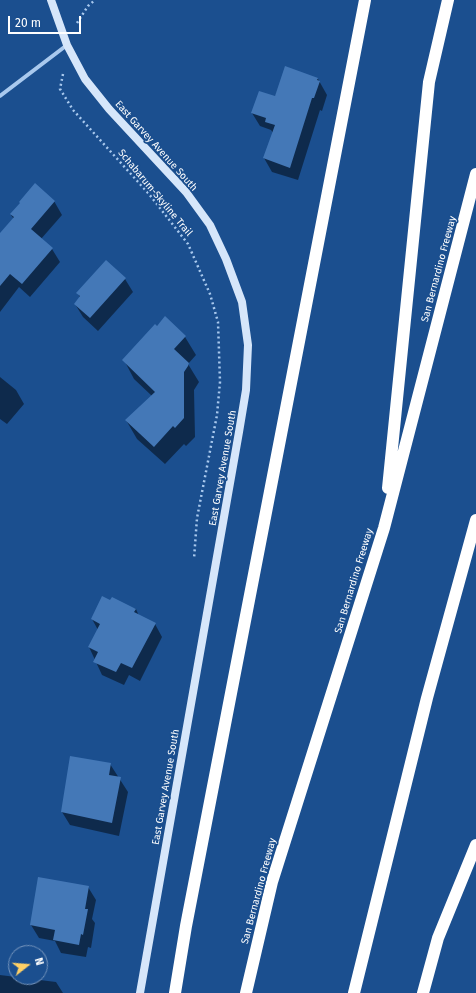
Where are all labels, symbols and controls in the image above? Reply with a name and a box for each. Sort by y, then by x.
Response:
scale bar [10,8,83,34]
text: 20 m [15,16,41,30]
street label: East Garvey Avenue South [112,98,200,194]
street label: Schabarum-Skyline Trail [115,147,195,239]
street label: San Bernardino Freeway [419,215,459,323]
street label: East Garvey Avenue South [207,409,239,527]
street label: San Bernardino Freeway [332,527,376,635]
street label: East Garvey Avenue South [150,728,182,846]
street label: San Bernardino Freeway [239,837,279,945]
north arrow [8,945,48,985]
text: N [32,956,46,967]

